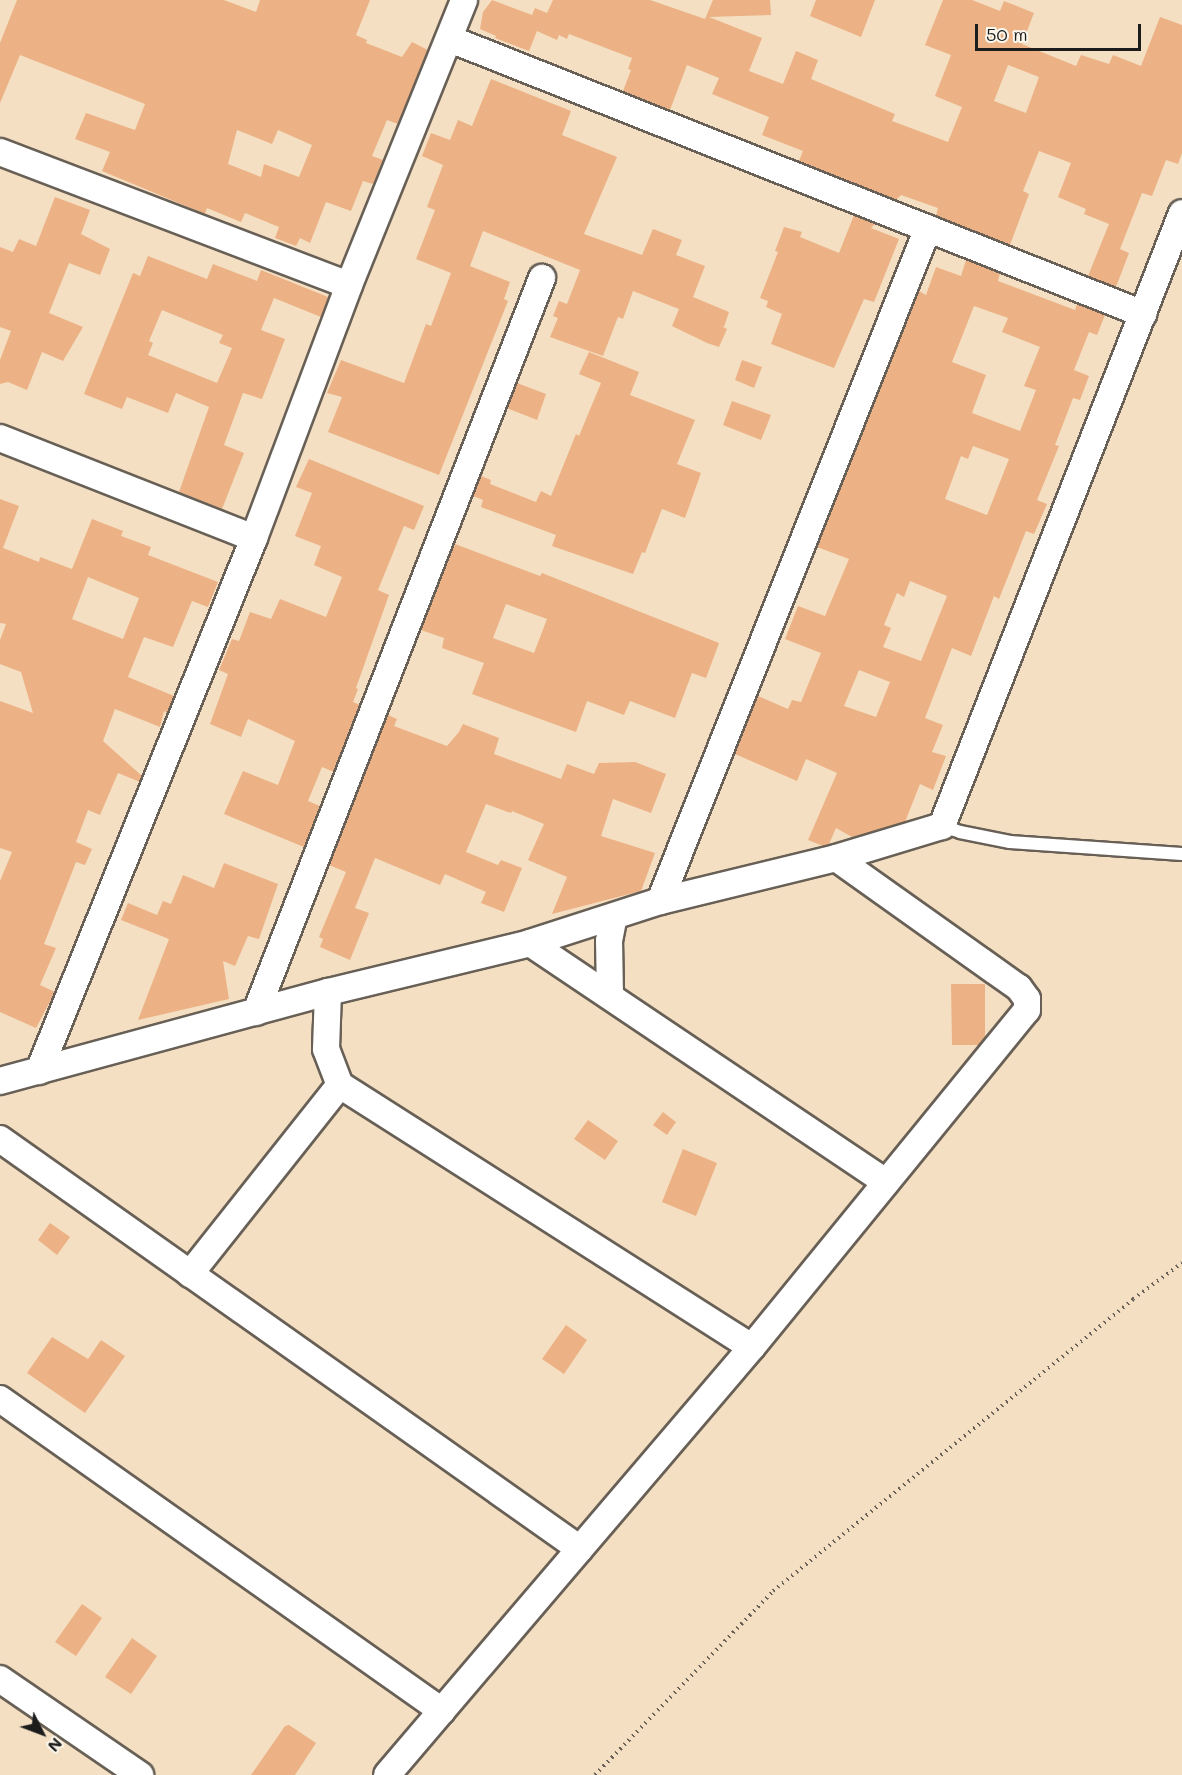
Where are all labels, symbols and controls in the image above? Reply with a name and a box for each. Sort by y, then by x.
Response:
scale bar [978,12,1144,50]
text: 50 m [986,22,1028,46]
north arrow [12,1703,72,1763]
text: N [44,1734,68,1757]

